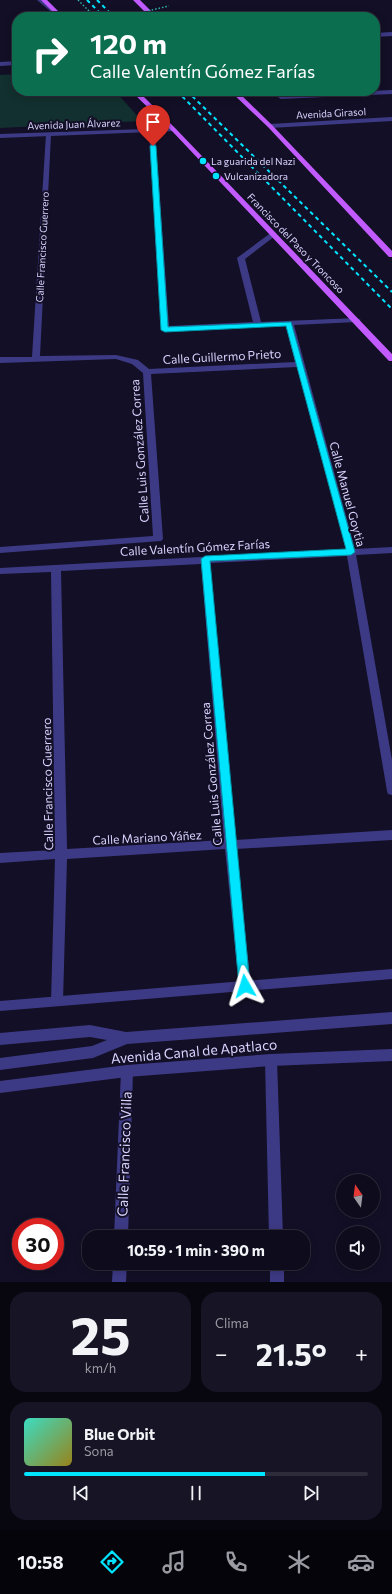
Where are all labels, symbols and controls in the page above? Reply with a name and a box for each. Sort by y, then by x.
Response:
text: 120 m [90,26,167,60]
icon: right [24,28,76,80]
text: Calle Valentín Gómez Farías [90,60,315,82]
pin [136,105,170,146]
street label: Avenida Girasol [296,105,366,121]
icon: arrive [142,111,164,133]
street label: Avenida Juan Álvarez [27,116,121,132]
place label: La guarida del Nazi [211,155,295,167]
marker: La guarida del Nazi [198,156,208,166]
place label: Vulcanizadora [224,170,288,182]
marker: Vulcanizadora [211,171,221,181]
street label: Calle Francisco Guerrero [33,191,51,303]
street label: Francisco del Paso y Troncoso [245,191,347,295]
street label: Calle Guillermo Prieto [162,346,282,366]
street label: Calle Luis González Correa [127,379,151,523]
street label: Calle Manuel Goytia [327,440,369,548]
street label: Calle Valentín Gómez Farías [120,536,270,558]
street label: Calle Luis González Correa [198,702,224,846]
street label: Calle Francisco Guerrero [39,717,55,851]
street label: Calle Mariano Yáñez [92,827,202,847]
position arrow [224,965,266,1007]
street label: Avenida Canal de Apatlaco [110,1035,278,1067]
street label: Calle Francisco Villa [113,1091,135,1217]
north arrow [336,1174,380,1218]
map controls [336,1174,380,1270]
speed limit sign: 30 [12,1218,64,1270]
button: sound [336,1226,380,1270]
text: 10:59 · 1 min · 390 m [127,1241,265,1259]
text: 25 [71,1302,130,1366]
text: Clima [215,1315,249,1331]
text: 21.5° [256,1335,327,1372]
text: − [215,1340,228,1367]
text: + [355,1340,368,1367]
text: km/h [85,1360,116,1376]
text: Blue Orbit [84,1425,155,1443]
text: Sona [84,1443,114,1459]
icon: previous [70,1482,92,1504]
icon: pause [185,1482,207,1504]
icon: next [300,1482,322,1504]
icon: directions [98,1548,126,1576]
icon: music [160,1548,188,1576]
icon: phone [222,1548,250,1576]
icon: climate [285,1548,313,1576]
icon: car [347,1548,375,1576]
text: 10:58 [17,1551,64,1573]

